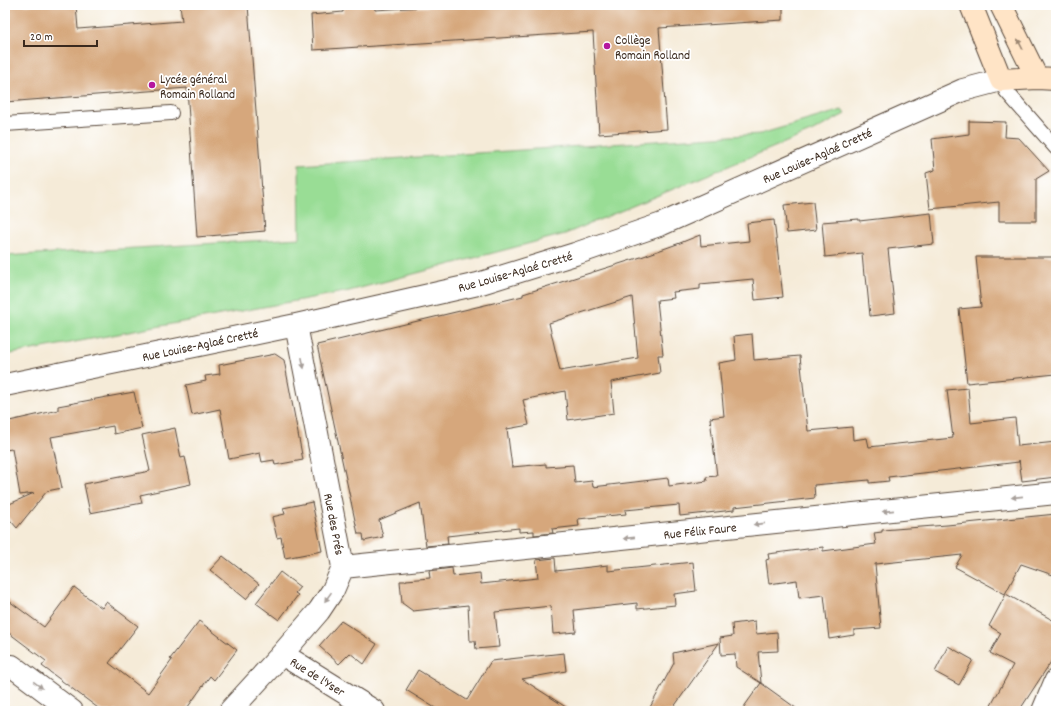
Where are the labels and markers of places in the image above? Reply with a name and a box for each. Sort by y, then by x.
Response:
place label: Collège Romain Rolland [615,32,690,66]
marker: Collège Romain Rolland [602,41,612,51]
place label: Lycée général Romain Rolland [160,71,235,105]
marker: Lycée général Romain Rolland [147,80,157,90]

